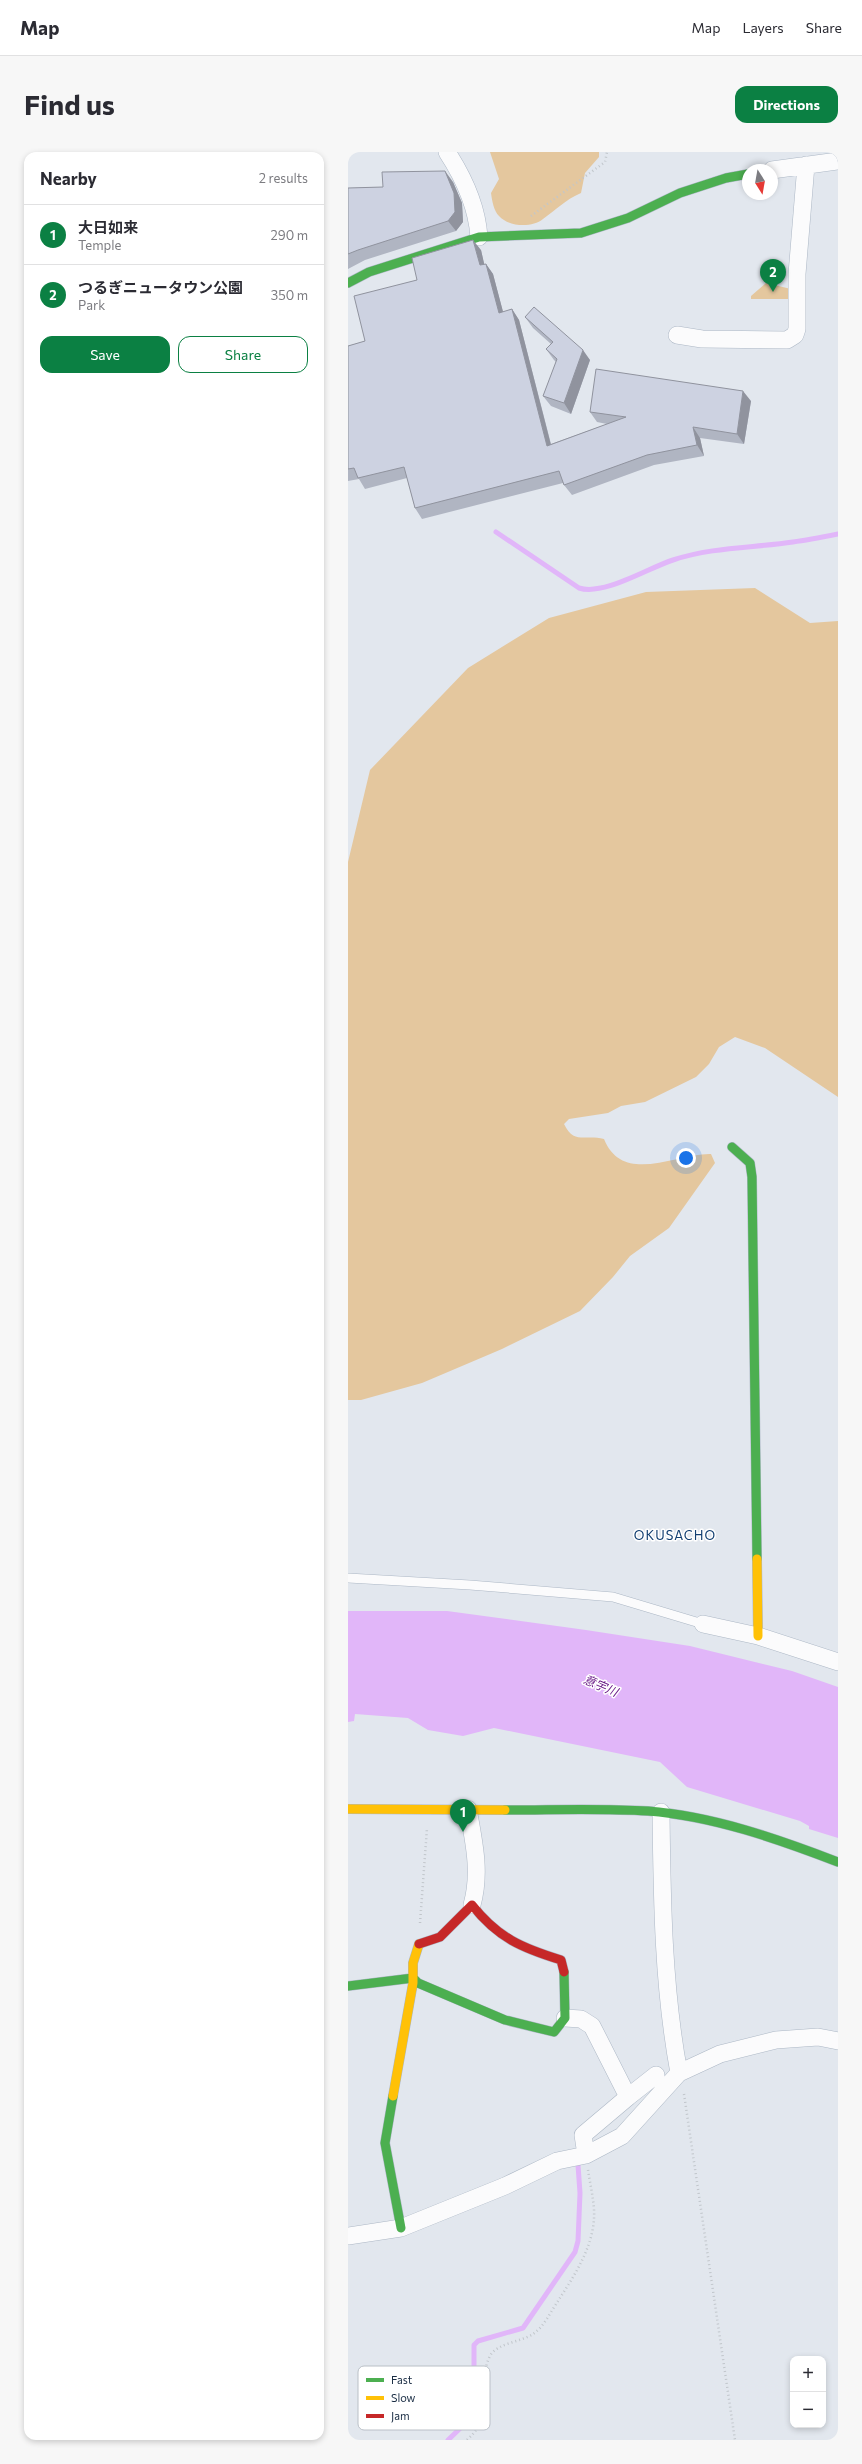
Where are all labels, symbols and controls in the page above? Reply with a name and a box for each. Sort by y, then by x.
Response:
text: Map [20,16,59,39]
text: Map [692,19,720,36]
text: Layers [742,19,784,36]
text: Share [806,19,842,36]
button: Directions [735,86,838,123]
text: Find us [24,87,115,121]
north arrow [742,164,778,200]
text: Nearby [40,168,97,189]
text: 2 results [259,170,308,186]
text: 大日如来 [78,218,138,236]
text: 1 [50,227,56,243]
text: 290 m [271,227,308,243]
text: Temple [78,237,121,253]
pin: 2 [760,259,786,292]
text: つるぎニュータウン公園 [78,278,243,296]
text: 2 [49,287,57,303]
text: 350 m [271,287,308,303]
text: Park [78,297,105,313]
button: Save [40,336,170,373]
button: Share [178,336,308,373]
your location [676,1148,696,1168]
district label: OKUSACHO [634,1527,716,1543]
water label: 意宇川 [582,1672,622,1699]
pin: 1 [450,1799,476,1832]
map controls [790,2356,826,2428]
button: + [790,2356,826,2392]
legend [358,2366,490,2430]
text: Fast [391,2373,413,2386]
text: Slow [391,2391,416,2404]
button: − [790,2392,826,2428]
text: Jam [391,2409,410,2423]

